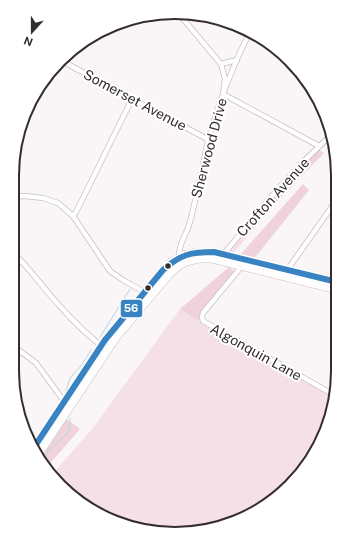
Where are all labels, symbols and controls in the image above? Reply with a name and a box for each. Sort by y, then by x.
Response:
north arrow [12,12,52,52]
text: N [22,34,35,48]
street label: Somerset Avenue [81,66,189,134]
street label: Sherwood Drive [188,96,230,200]
street label: Crofton Avenue [233,154,313,240]
unlabelled marker [163,261,173,271]
unlabelled marker [143,283,153,293]
line badge: 56 [120,299,143,318]
text: 56 [124,302,138,314]
street label: Algonquin Lane [208,320,305,384]

